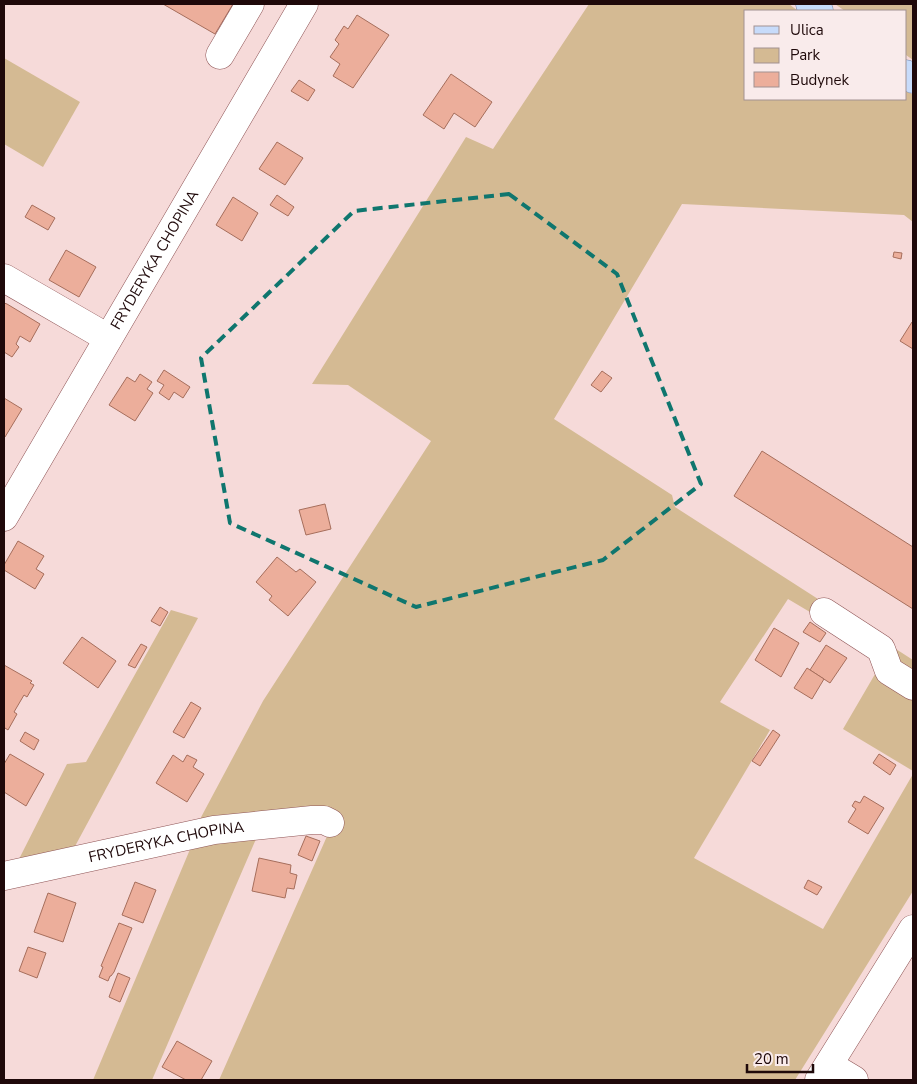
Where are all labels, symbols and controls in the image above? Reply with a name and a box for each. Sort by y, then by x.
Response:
legend [744,10,907,100]
text: Ulica [790,20,824,40]
text: Park [790,45,820,65]
text: Budynek [790,70,850,90]
street label: FRYDERYKA CHOPINA [106,186,203,333]
street label: FRYDERYKA CHOPINA [87,817,245,867]
scale bar [747,1042,813,1074]
text: 20 m [754,1049,789,1069]

